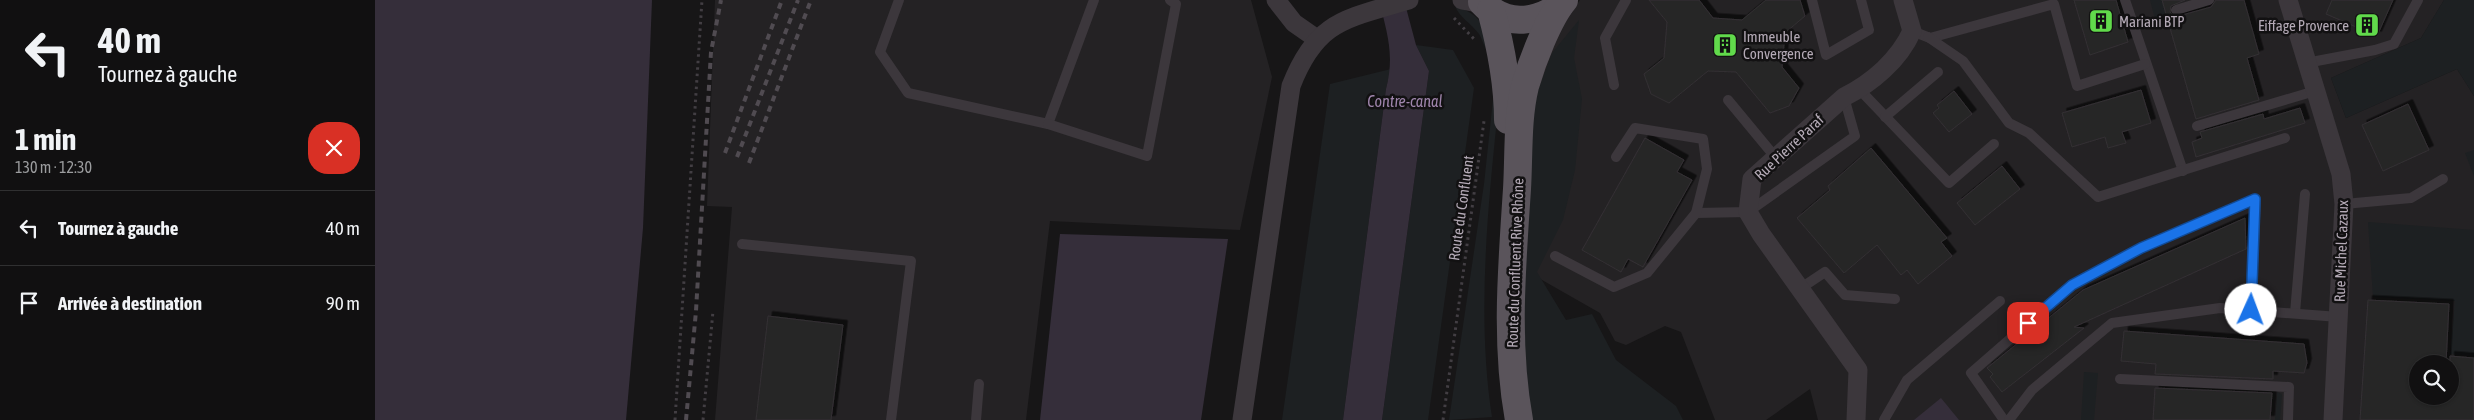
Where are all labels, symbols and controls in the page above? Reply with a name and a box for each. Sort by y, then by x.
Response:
building icon: Mariani BTP [2088,8,2114,34]
building icon: Eiffage Provence [2354,12,2380,38]
place label: Mariani BTP [2119,13,2185,30]
place label: Eiffage Provence [2258,17,2349,34]
icon: left [15,20,80,85]
text: 40 m [98,20,161,60]
place label: Immeuble Convergence [1743,28,1814,62]
building icon: Immeuble Convergence [1712,32,1738,58]
text: Tournez à gauche [98,61,237,87]
water label: Contre-canal [1367,92,1443,110]
street label: Rue Pierre Paraf [1751,111,1827,183]
text: 1 min [15,122,76,156]
button: close [308,122,360,174]
street label: Route du Confluent [1445,154,1477,262]
text: 130 m · 12:30 [15,158,92,176]
street label: Route du Confluent Rive Rhône [1504,178,1526,348]
street label: Rue Michel Cazaux [2331,200,2351,302]
icon: left [15,214,43,242]
text: Tournez à gauche [58,217,178,239]
text: 40 m [326,217,360,239]
position arrow [2224,283,2276,335]
icon: arrive [15,289,43,317]
text: Arrivée à destination [58,292,202,314]
text: 90 m [326,292,360,314]
pin [2007,302,2049,344]
icon: arrive [2014,309,2042,337]
map controls [2409,355,2459,405]
button: search [2409,355,2459,405]

